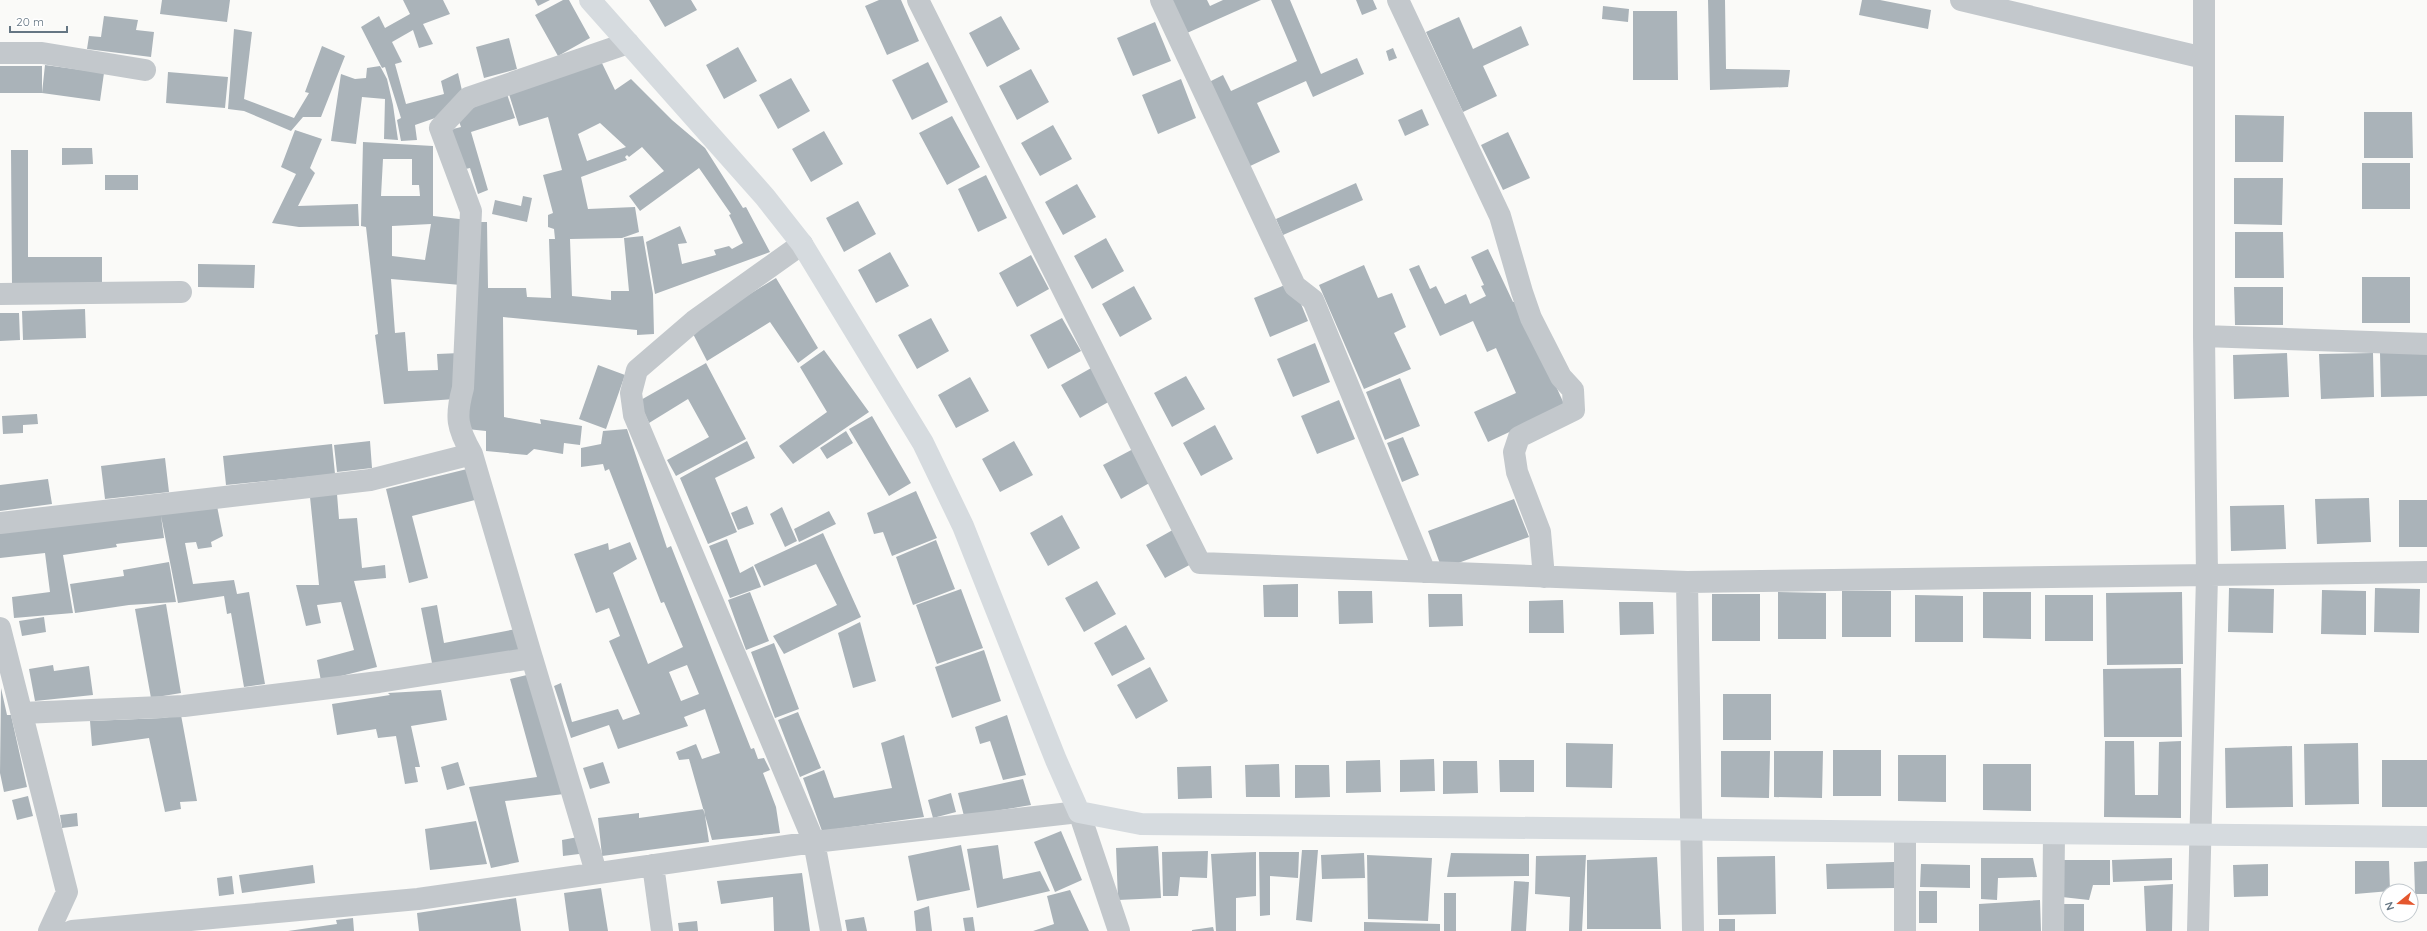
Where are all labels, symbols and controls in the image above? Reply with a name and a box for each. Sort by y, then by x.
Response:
scale bar [10,8,67,34]
text: 20 m [16,14,44,29]
north arrow [2379,883,2419,923]
text: N [2382,900,2397,912]

